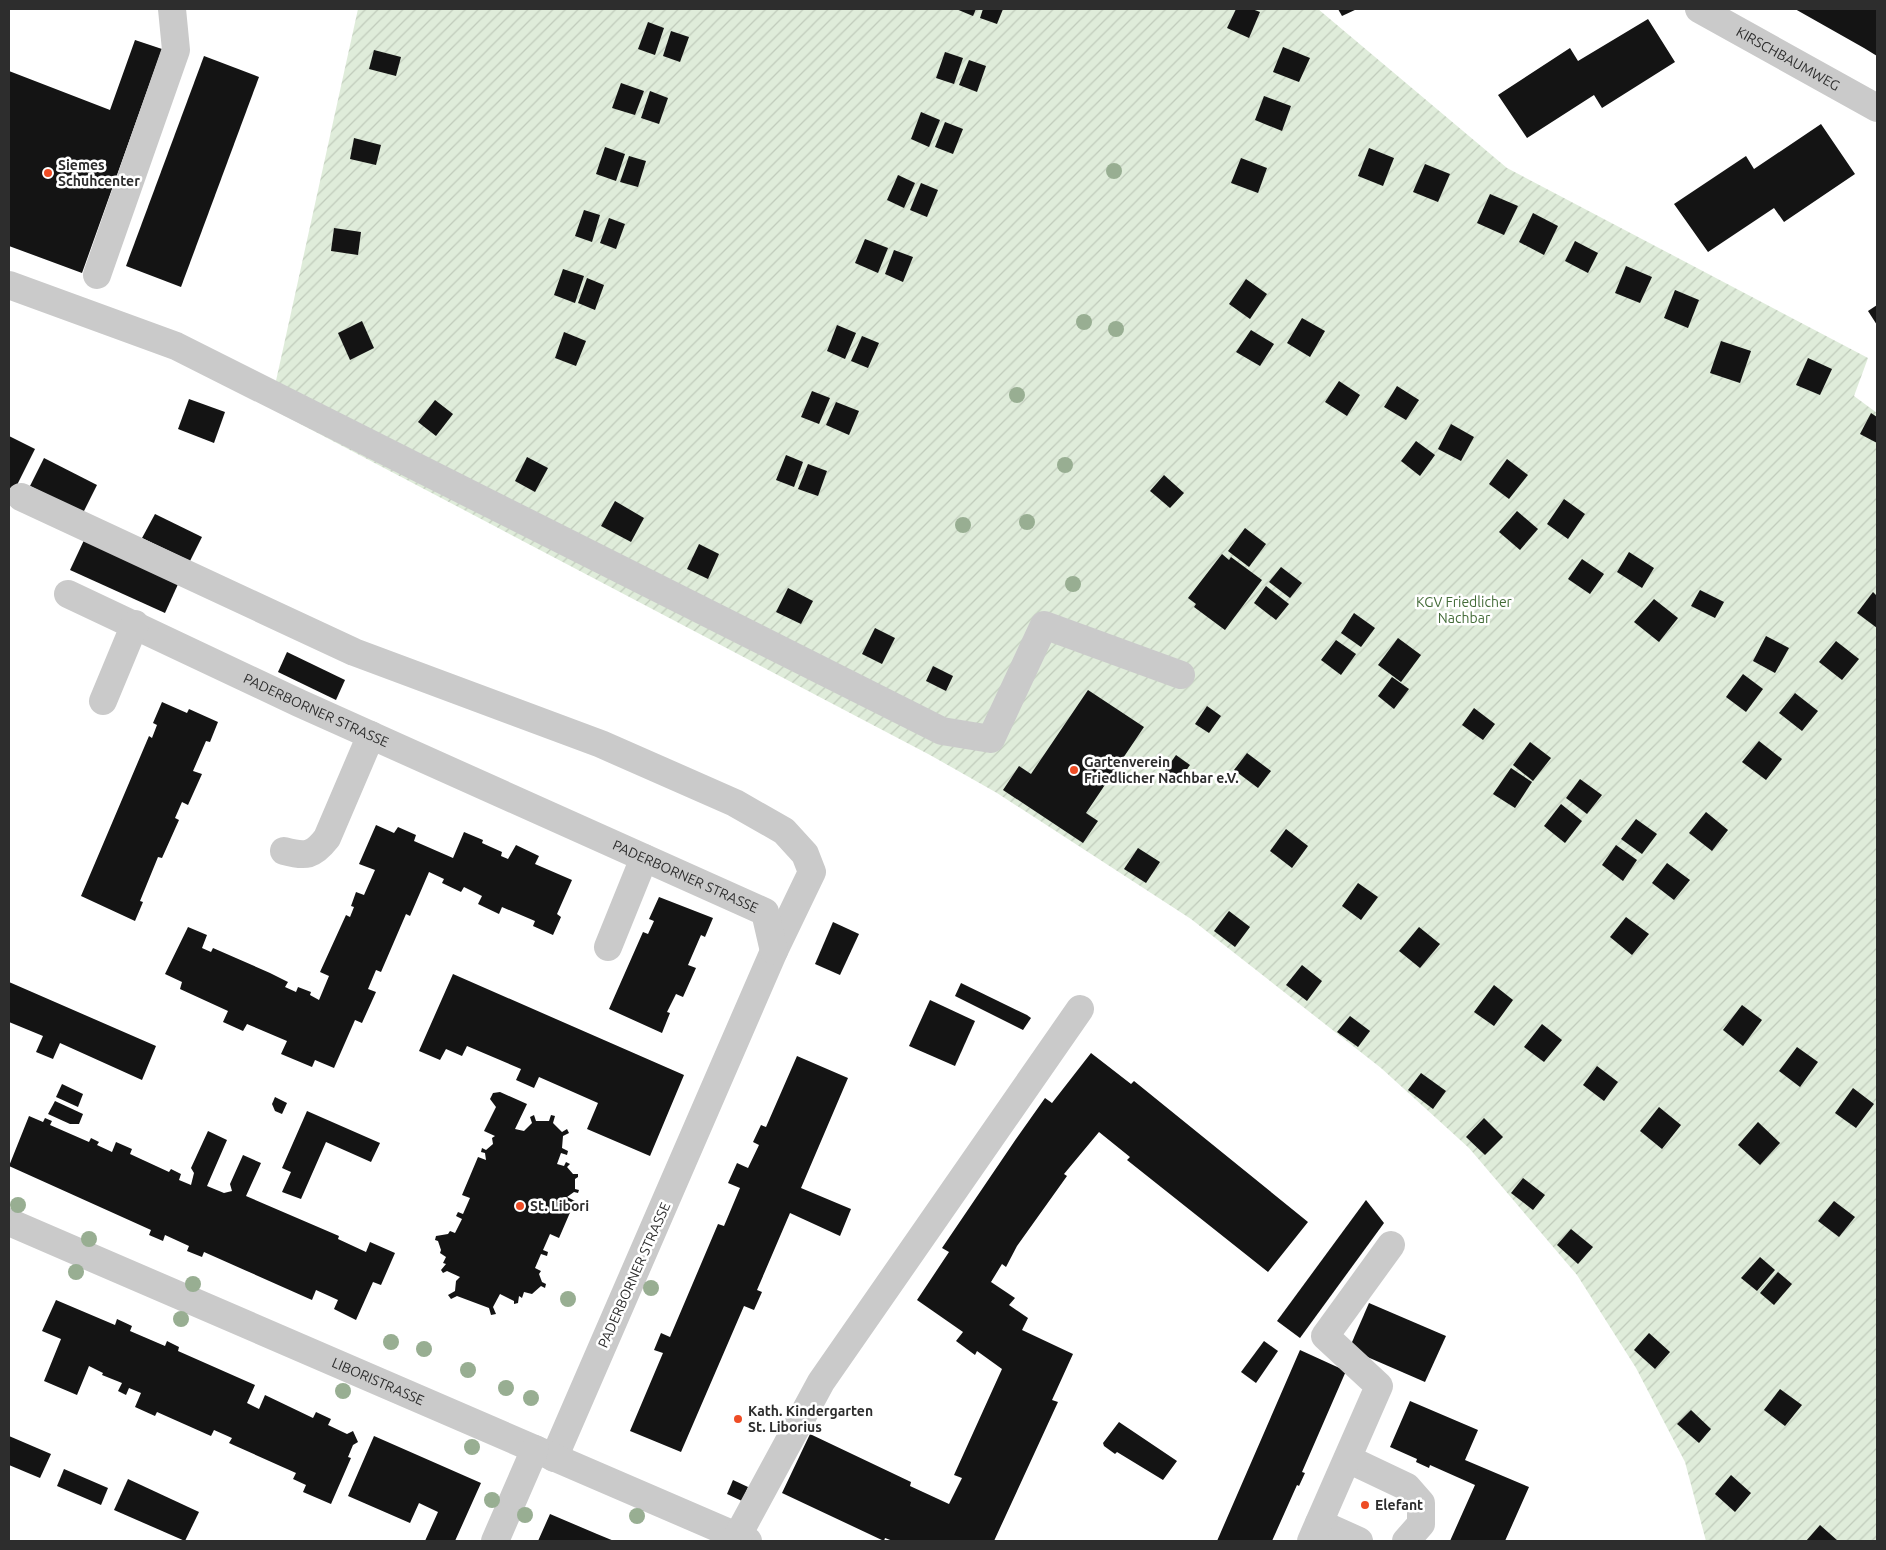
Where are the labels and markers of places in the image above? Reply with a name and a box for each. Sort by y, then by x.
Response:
place label: Siemes Schuhcenter [58,157,140,189]
marker: Siemes Schuhcenter [42,167,54,179]
place label: Gartenverein Friedlicher Nachbar e.V. [1084,754,1239,786]
marker: Gartenverein Friedlicher Nachbar e.V. [1068,764,1080,776]
place label: St. Libori [530,1198,589,1214]
marker: St. Libori [514,1200,526,1212]
place label: Kath. Kindergarten St. Liborius [748,1403,873,1435]
marker: Kath. Kindergarten St. Liborius [732,1413,744,1425]
place label: Elefant [1375,1497,1423,1513]
marker: Elefant [1359,1499,1371,1511]

